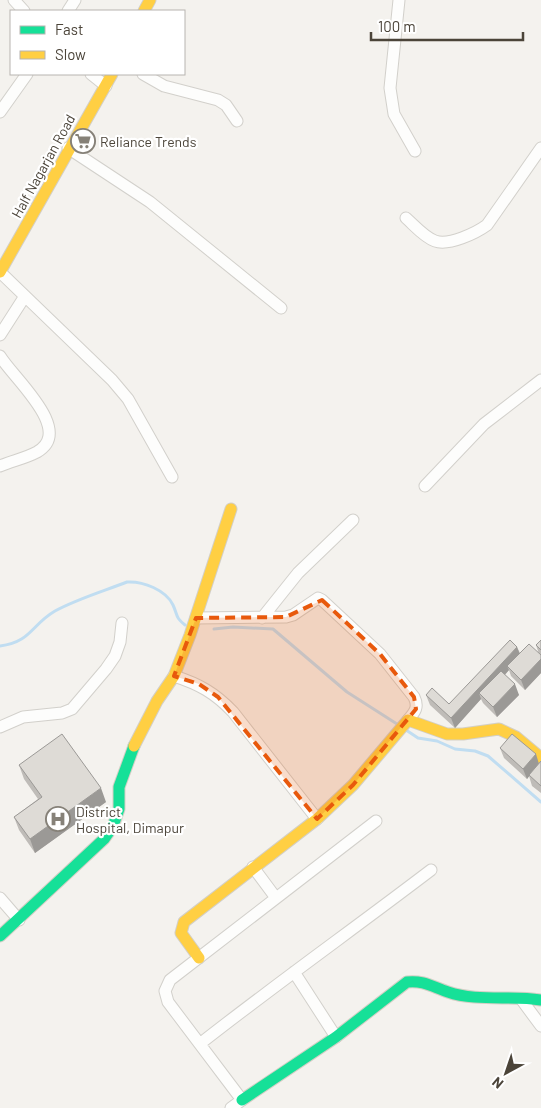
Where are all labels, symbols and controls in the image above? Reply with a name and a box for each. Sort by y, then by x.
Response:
legend [10,10,185,75]
scale bar [371,10,524,42]
text: 100 m [378,17,416,35]
text: Fast [55,20,83,38]
text: Slow [55,45,86,63]
street label: Half Nagarjan Road [8,111,78,221]
supermarket icon: Reliance Trends [70,128,96,154]
place label: Reliance Trends [100,133,197,150]
place label: District Hospital, Dimapur [76,803,184,836]
hospital icon: District Hospital, Dimapur [45,806,71,832]
north arrow [481,1048,531,1098]
text: N [488,1074,506,1093]

